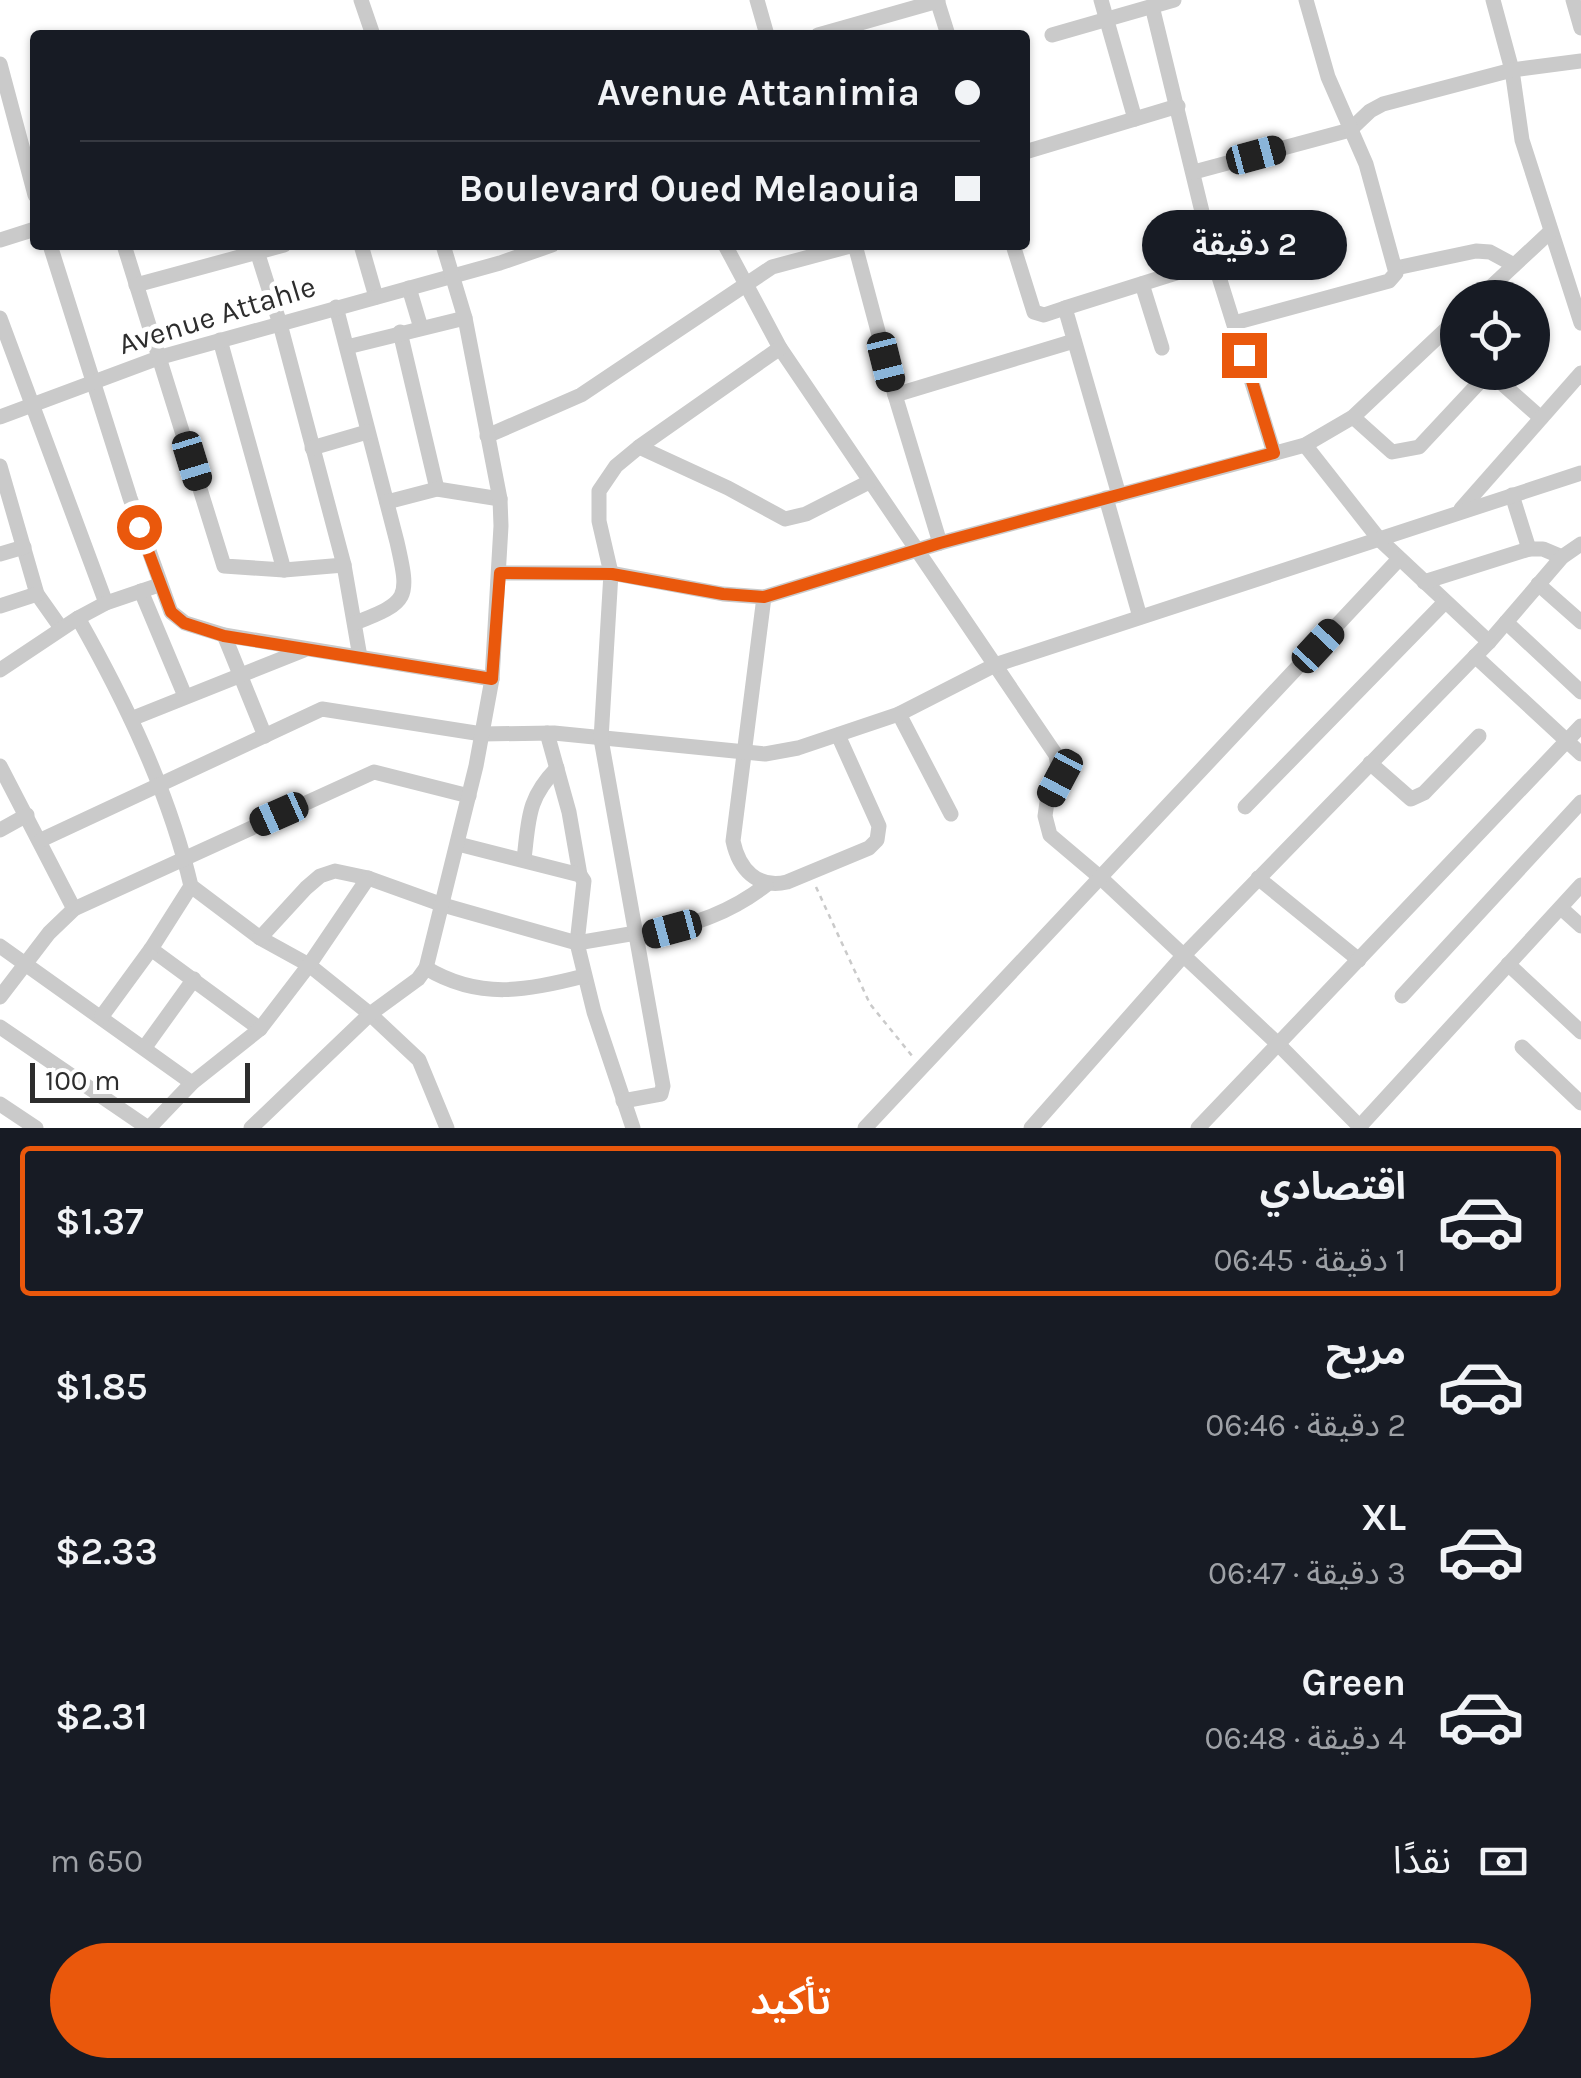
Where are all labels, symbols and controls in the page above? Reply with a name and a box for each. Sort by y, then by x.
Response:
text: Avenue Attanimia [597,70,920,115]
car [1223,133,1289,177]
text: Boulevard Oued Melaouia [458,166,920,211]
callout: 2 دقيقة [1142,210,1346,280]
text: 2 دقيقة [1192,226,1297,263]
street label: Avenue Attahle [114,268,320,362]
map controls [1440,280,1550,390]
button: locate [1440,280,1550,390]
car [864,329,908,395]
route end [1222,333,1267,378]
car [169,428,215,494]
route start [117,505,162,550]
car [1287,614,1349,678]
car [1033,744,1087,812]
car [245,788,313,840]
car [639,907,705,951]
scale bar [30,1058,250,1102]
text: 100 m [45,1064,120,1097]
text: اقتصادي [1260,1164,1406,1209]
icon: car [1436,1176,1526,1266]
text: $1.37 [55,1199,144,1244]
text: 1 دقيقة · 06:45 [1213,1242,1406,1279]
text: مريح [1326,1329,1406,1374]
icon: car [1436,1341,1526,1431]
text: $1.85 [55,1364,148,1409]
text: 2 دقيقة · 06:46 [1205,1407,1406,1444]
text: XL [1361,1495,1406,1540]
icon: car [1436,1506,1526,1596]
text: $2.33 [55,1529,158,1574]
text: 3 دقيقة · 06:47 [1208,1555,1406,1592]
text: Green [1301,1660,1406,1705]
icon: car [1436,1671,1526,1761]
text: $2.31 [55,1694,148,1739]
text: 4 دقيقة · 06:48 [1204,1720,1406,1757]
icon: cash [1476,1834,1531,1889]
text: نقدًا [1393,1838,1451,1883]
text: 650 m [50,1843,143,1880]
button: تأكيد [50,1943,1531,2058]

